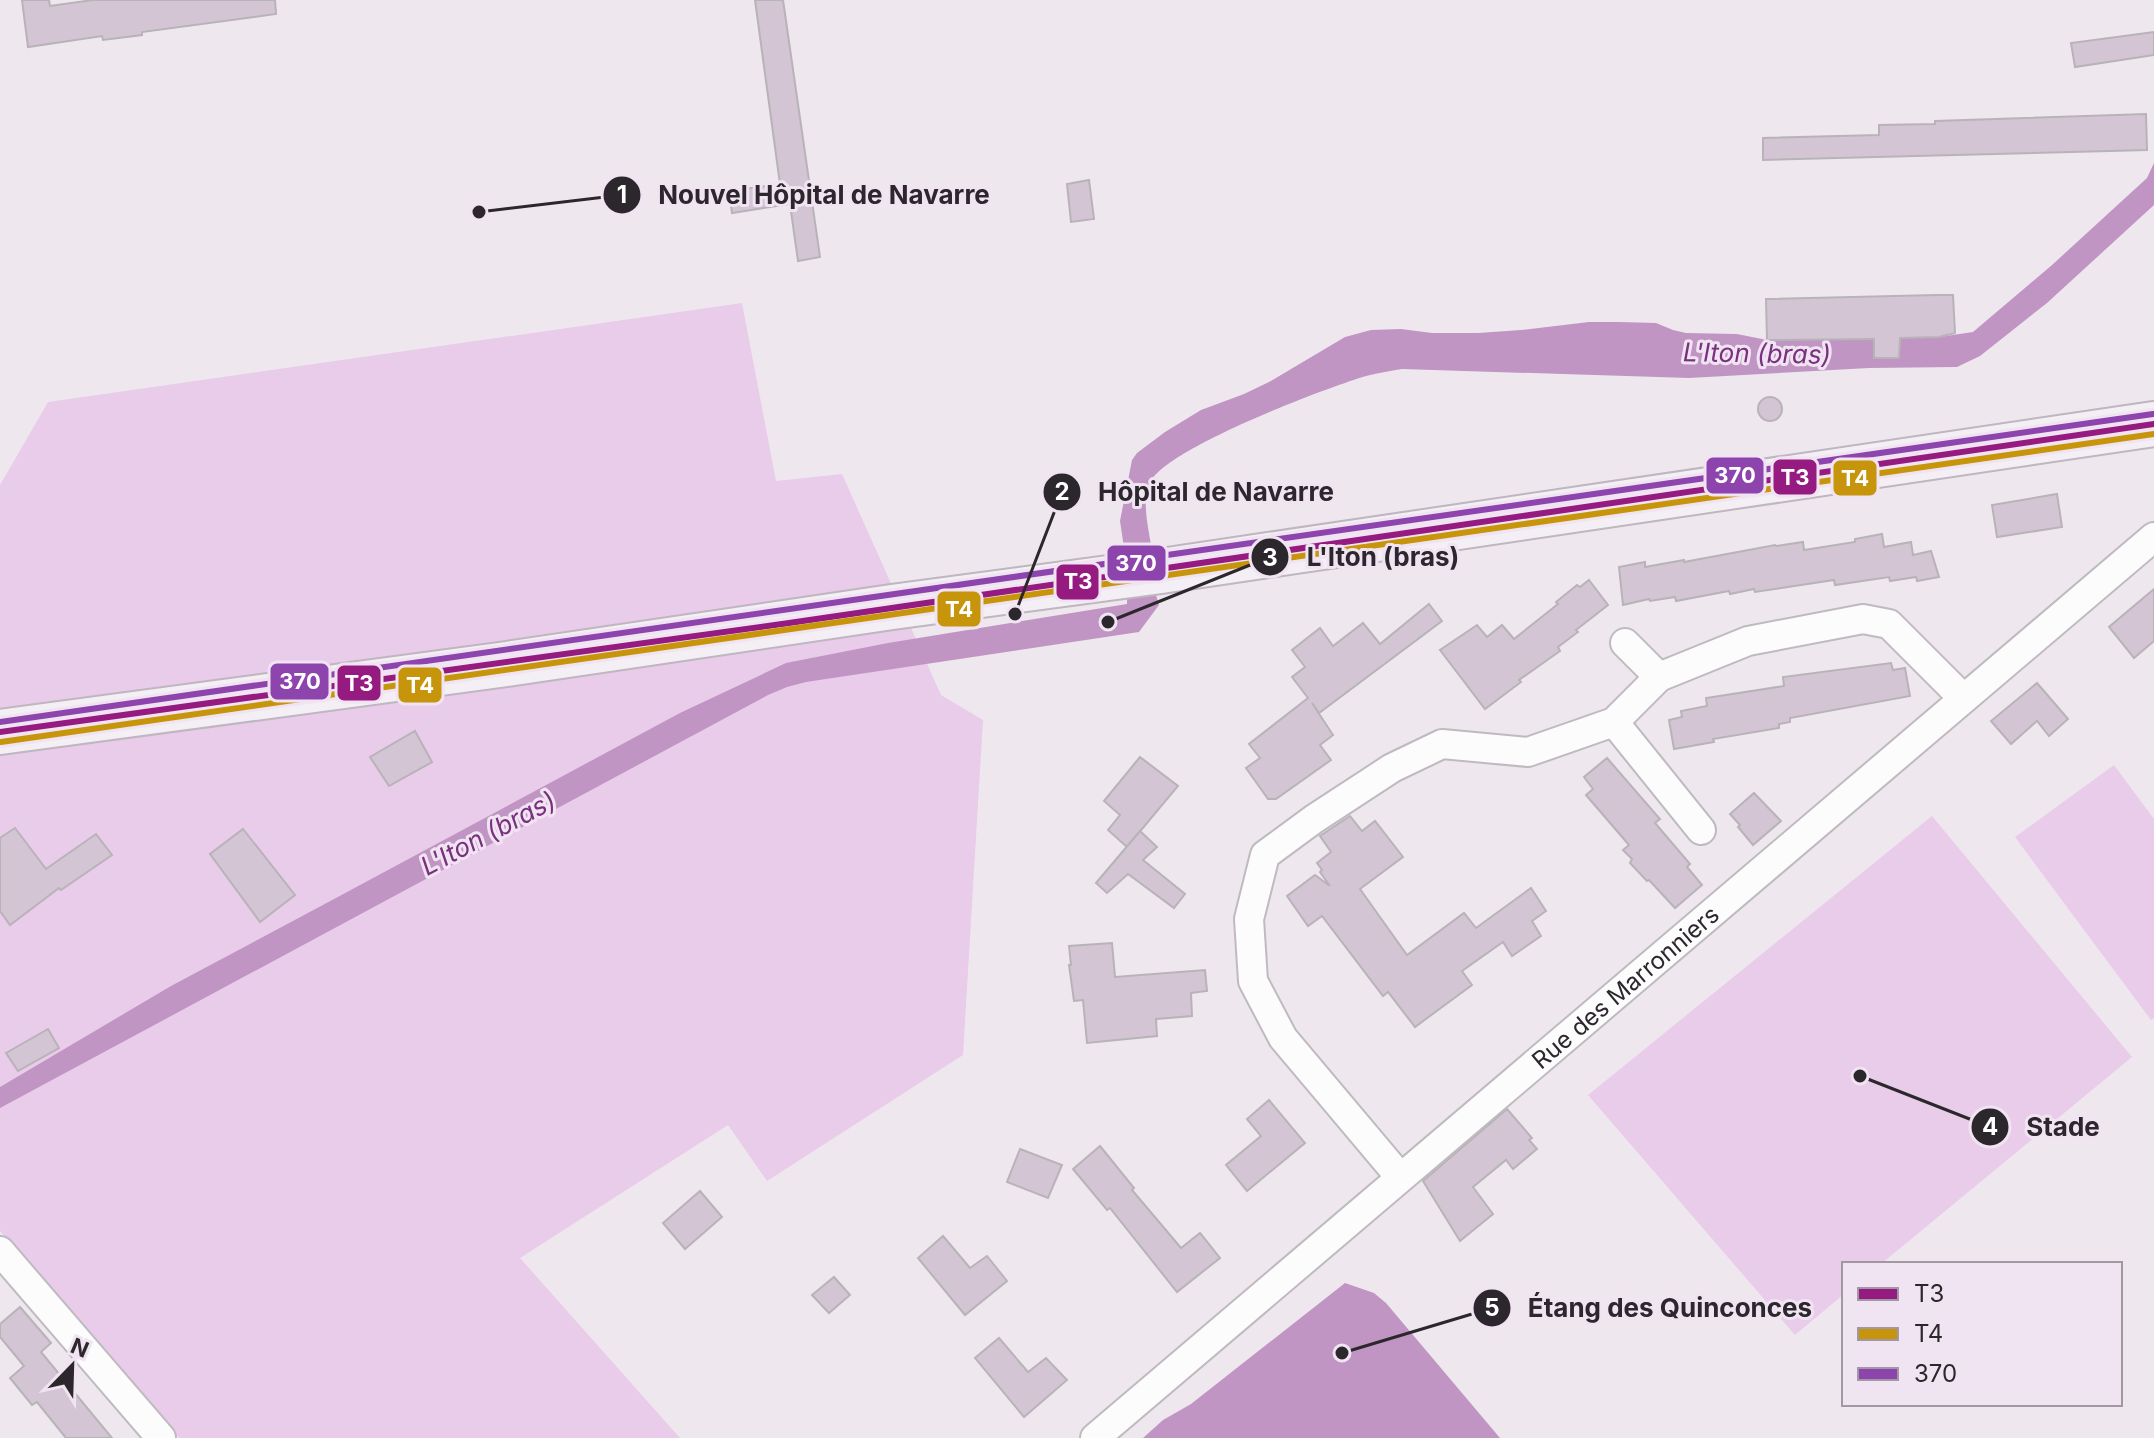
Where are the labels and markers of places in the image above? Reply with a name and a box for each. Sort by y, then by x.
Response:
callout: Nouvel Hôpital de Navarre [602,170,1006,220]
callout: Hôpital de Navarre [1042,467,1350,517]
callout: L'Iton (bras) [1250,532,1475,582]
callout: Stade [1970,1102,2116,1152]
callout: Étang des Quinconces [1472,1283,1828,1333]

